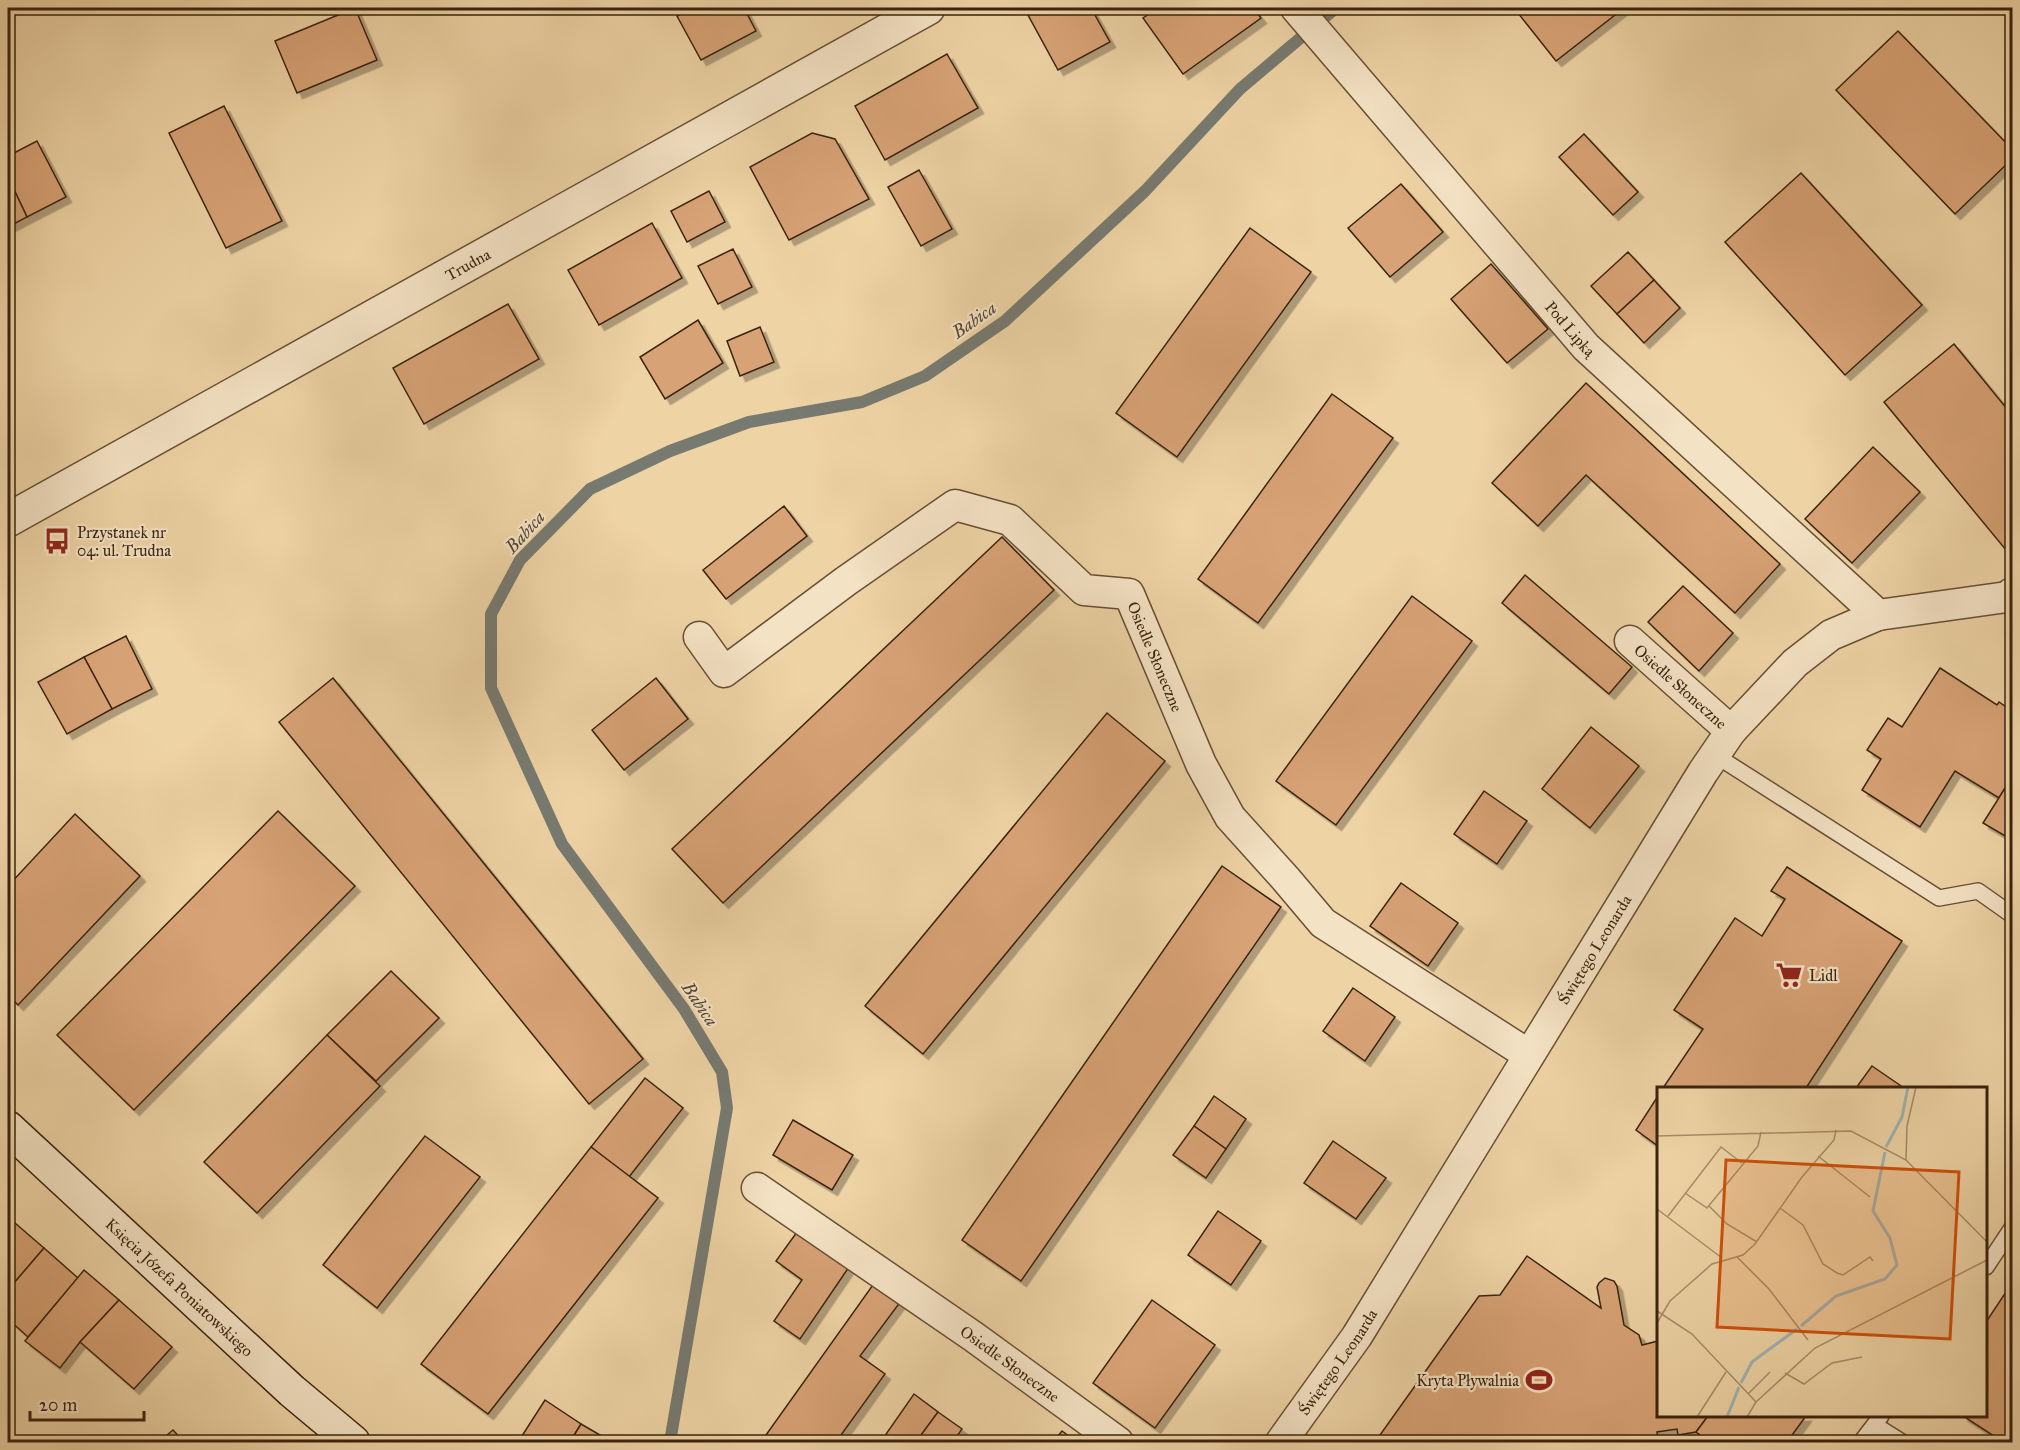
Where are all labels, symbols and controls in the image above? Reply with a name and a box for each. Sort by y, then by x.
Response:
street label: Trudna [442,244,494,285]
water label: Babica [947,297,1001,344]
street label: Pod Lipką [1541,297,1600,361]
water label: Babica [500,506,550,558]
place label: Przystanek nr 04: ul. Trudna [77,523,171,560]
bus stop icon: Przystanek nr 04: ul. Trudna [42,526,72,556]
street label: Osiedle Słoneczne [1123,599,1187,715]
street label: Osiedle Słoneczne [1630,640,1731,733]
street label: Świętego Leonarda [1552,891,1635,1008]
supermarket icon: Lidl [1774,960,1804,990]
place label: Lidl [1809,966,1838,985]
water label: Babica [677,977,723,1031]
inset map [1657,1087,1987,1417]
street label: Księcia Józefa Poniatowskiego [102,1214,257,1360]
street label: Świętego Leonarda [1293,1306,1381,1419]
street label: Osiedle Słoneczne [957,1322,1063,1406]
sports icon: Kryta Pływalnia [1524,1365,1554,1395]
place label: Kryta Pływalnia [1416,1371,1519,1390]
scale bar [30,1384,144,1422]
text: 20 m [39,1394,77,1416]

